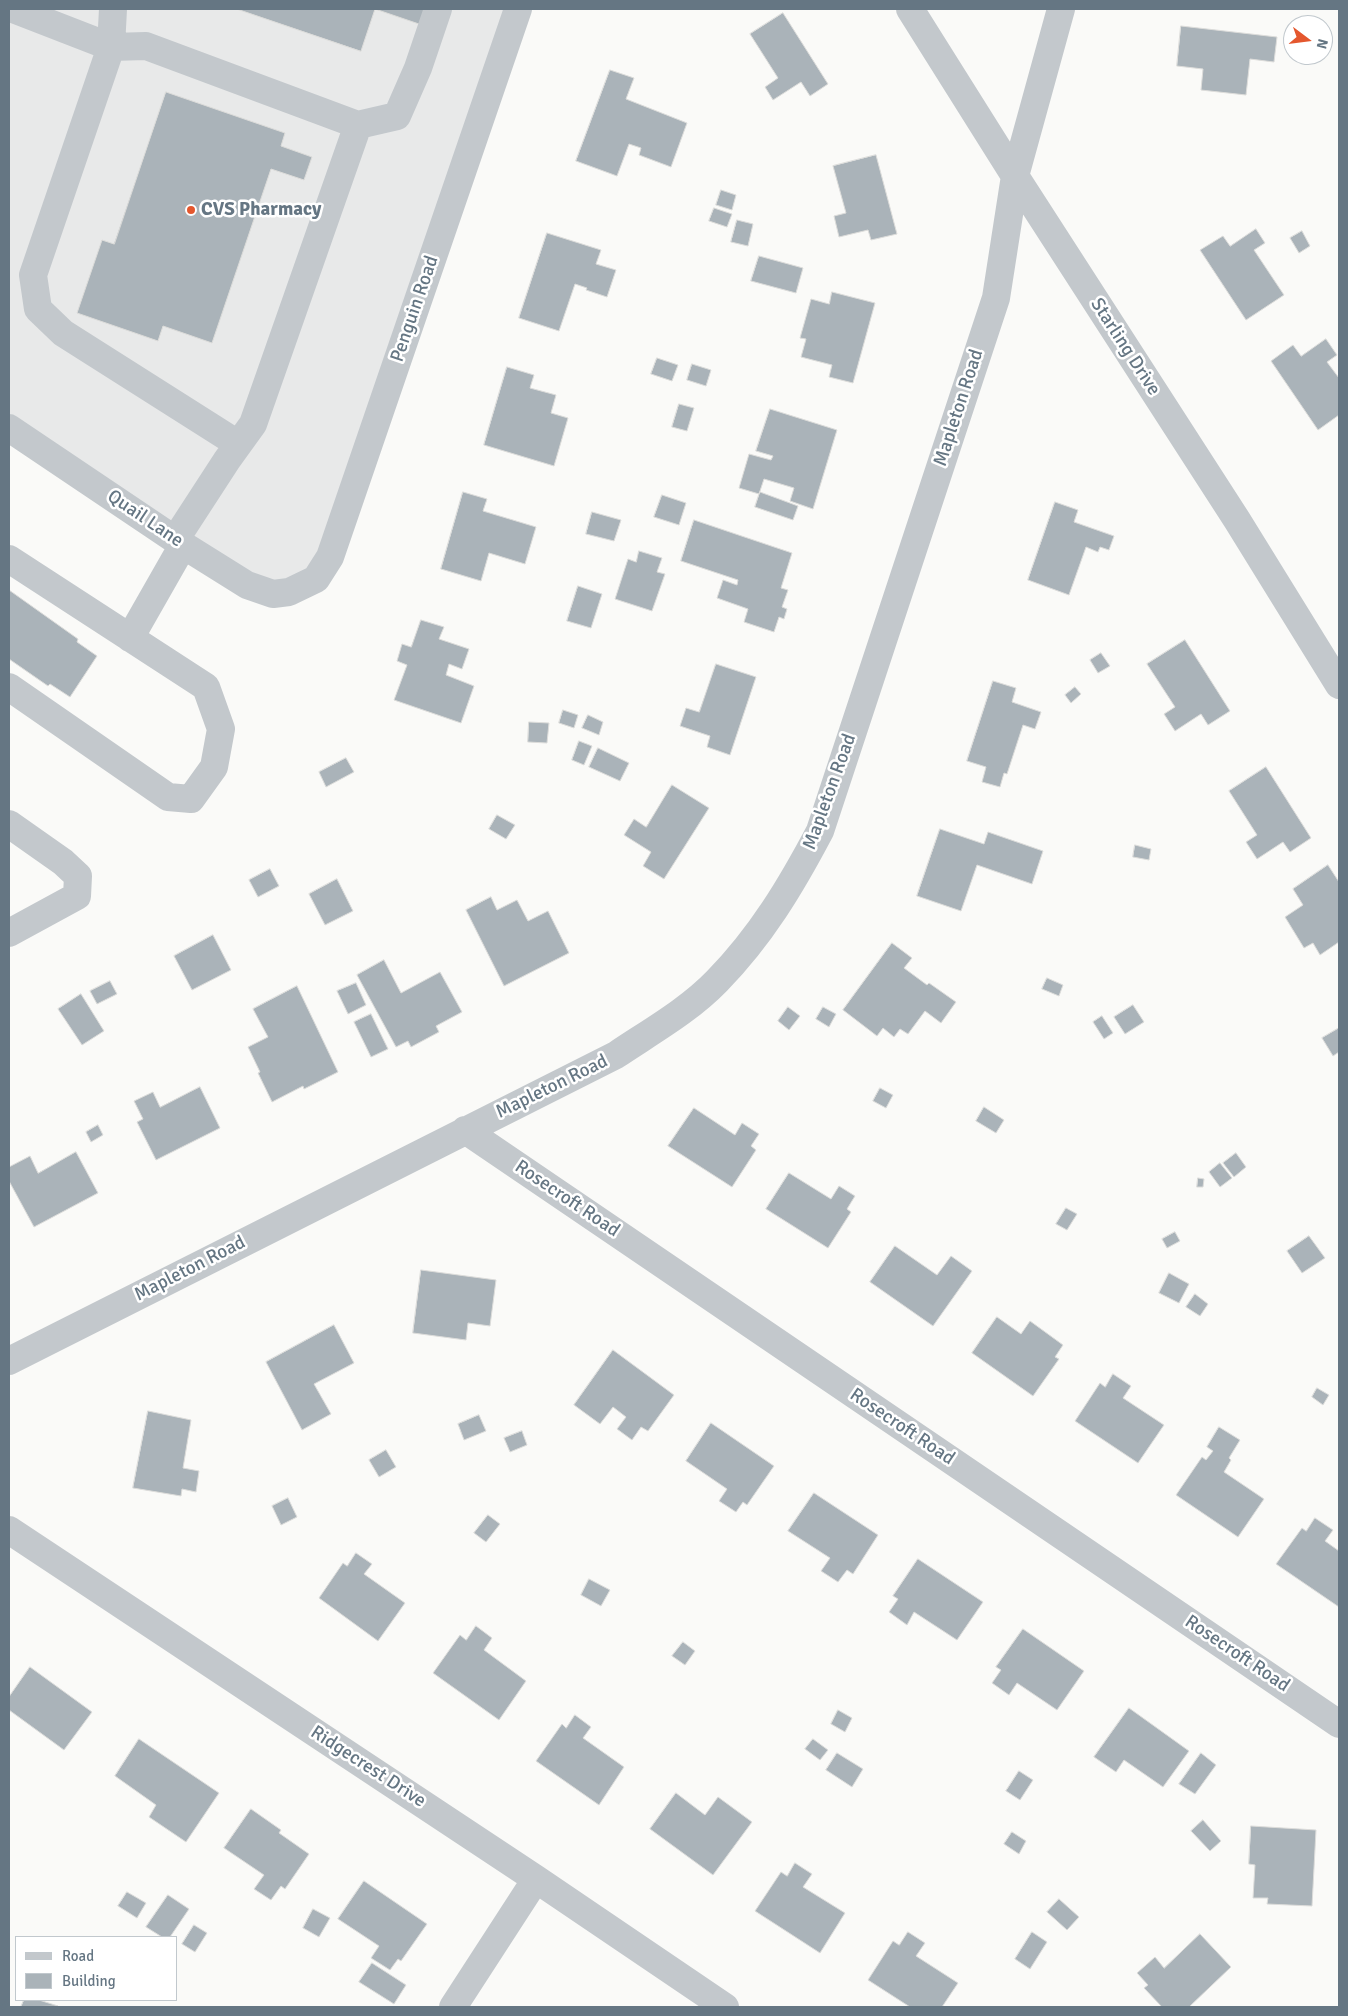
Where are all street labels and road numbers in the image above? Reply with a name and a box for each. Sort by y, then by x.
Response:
street label: Penguin Road [386,253,444,365]
street label: Starling Drive [1085,294,1165,400]
street label: Mapleton Road [929,347,989,469]
street label: Quail Lane [103,485,187,553]
street label: Mapleton Road [799,731,861,853]
street label: Mapleton Road [492,1050,612,1124]
street label: Rosecroft Road [510,1156,624,1242]
street label: Mapleton Road [131,1231,249,1307]
street label: Rosecroft Road [845,1384,959,1470]
street label: Rosecroft Road [1180,1611,1294,1697]
street label: Ridgecrest Drive [306,1721,430,1813]

